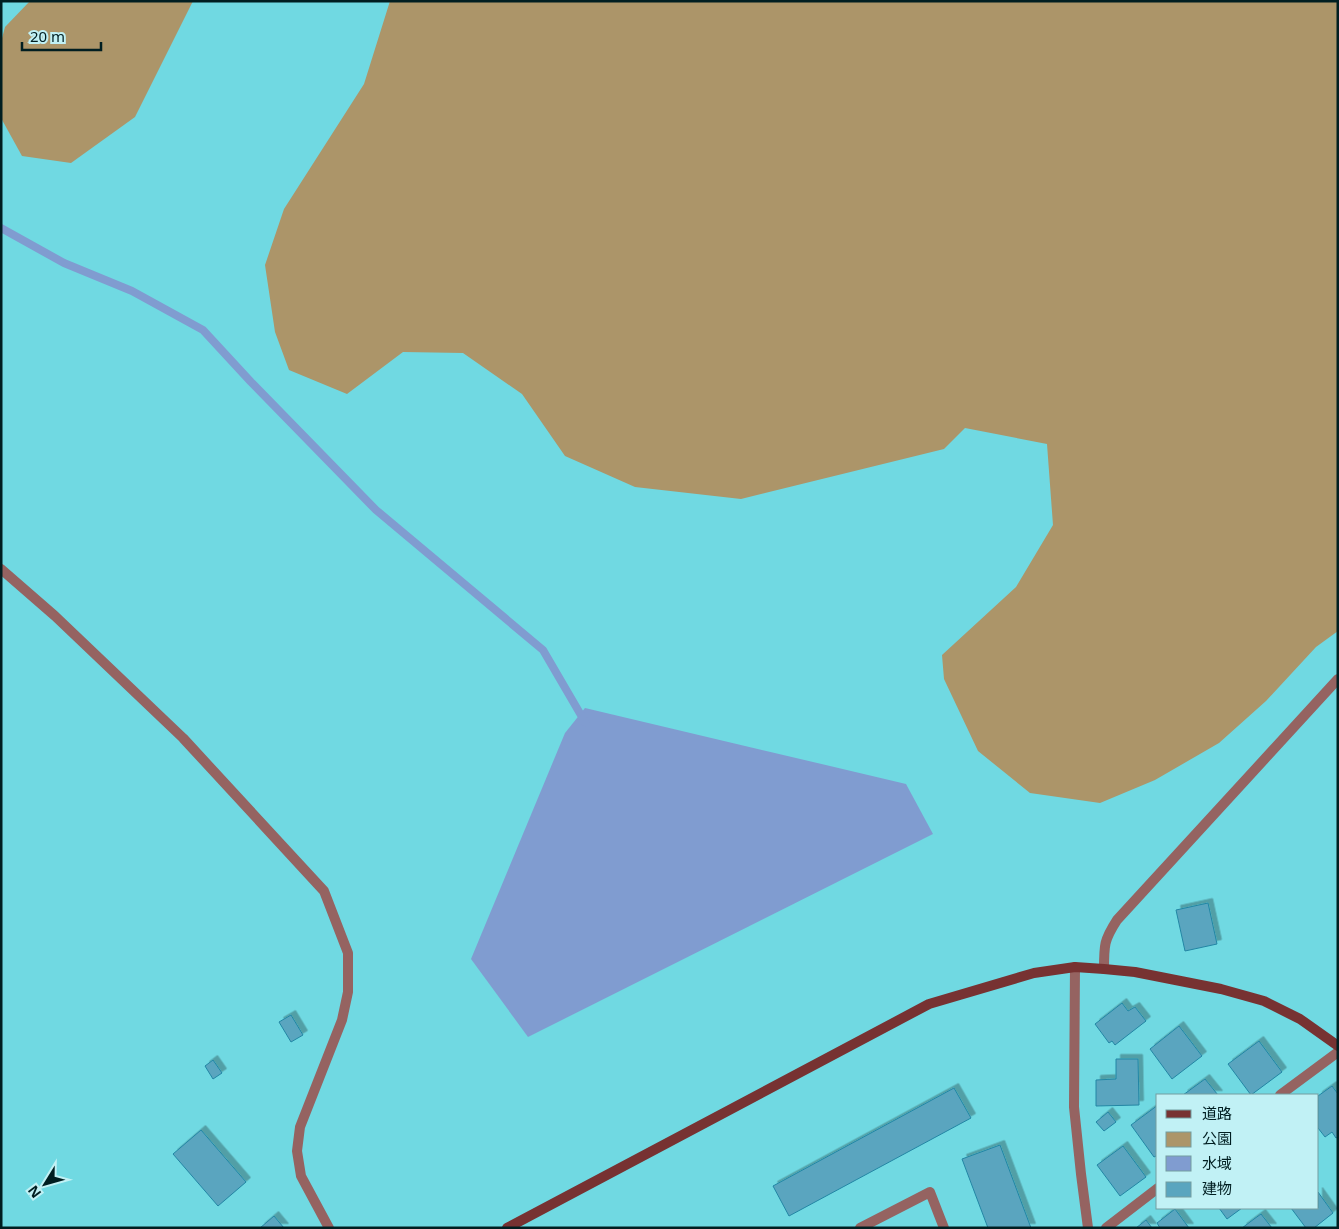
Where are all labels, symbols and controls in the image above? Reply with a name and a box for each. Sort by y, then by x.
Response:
scale bar [22,20,101,52]
text: 20 m [30,26,65,46]
legend [1156,1094,1319,1209]
text: 道路 [1202,1103,1232,1123]
text: 公園 [1202,1128,1232,1148]
text: 水域 [1202,1153,1232,1173]
north arrow [20,1159,70,1209]
text: 建物 [1202,1178,1232,1198]
text: N [23,1182,45,1202]

